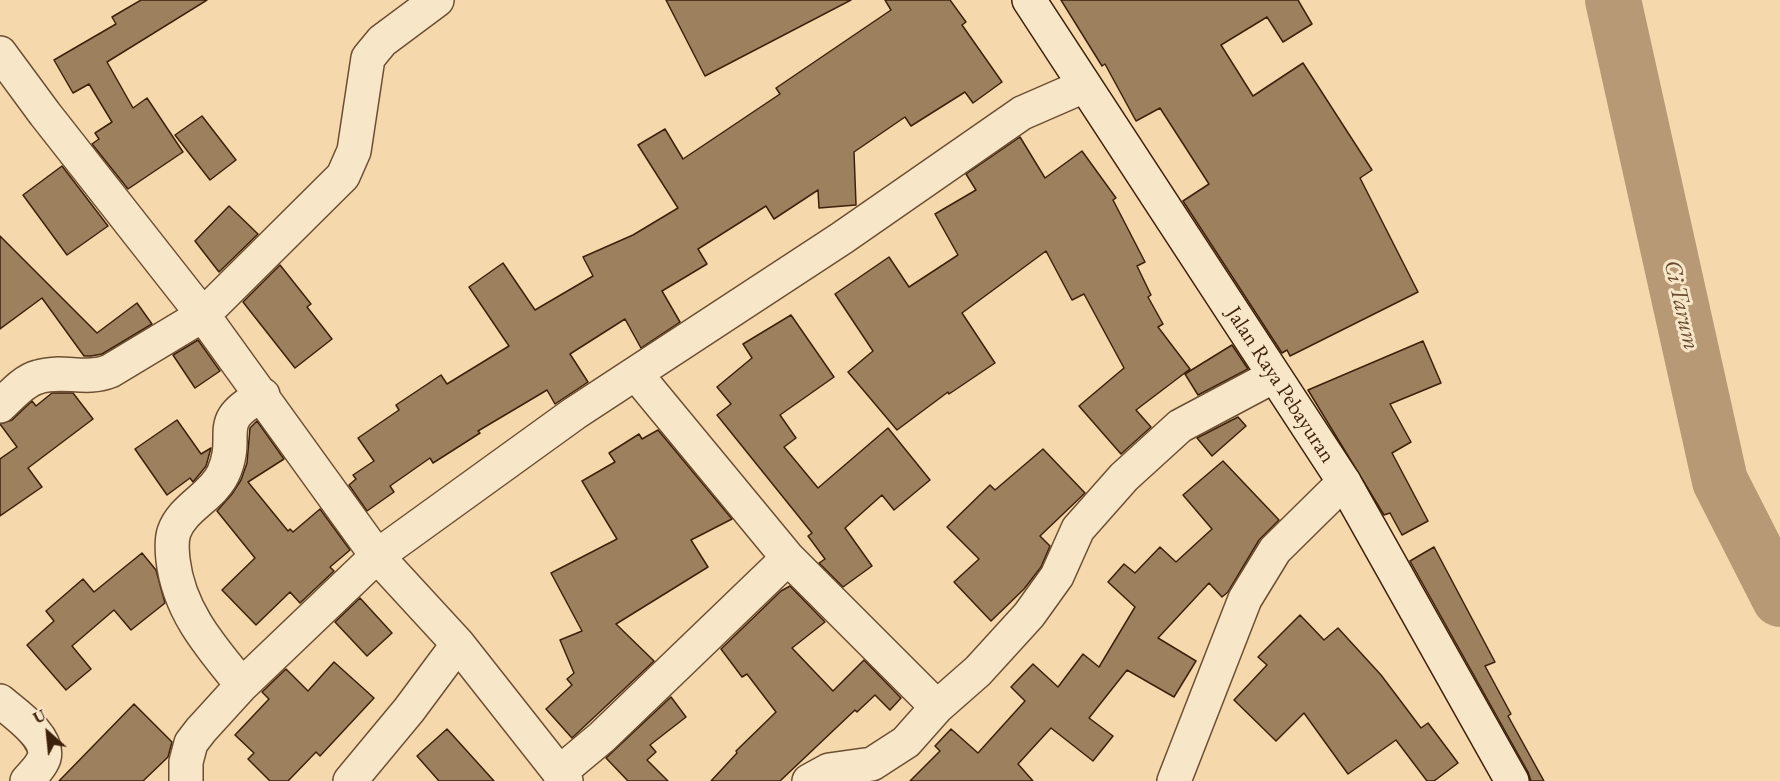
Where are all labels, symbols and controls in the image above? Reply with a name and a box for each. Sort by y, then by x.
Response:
water label: Ci Tarum [1657,257,1705,353]
street label: Jalan Raya Pebayuran [1220,302,1340,468]
north arrow [18,703,78,763]
text: U [30,704,50,729]

